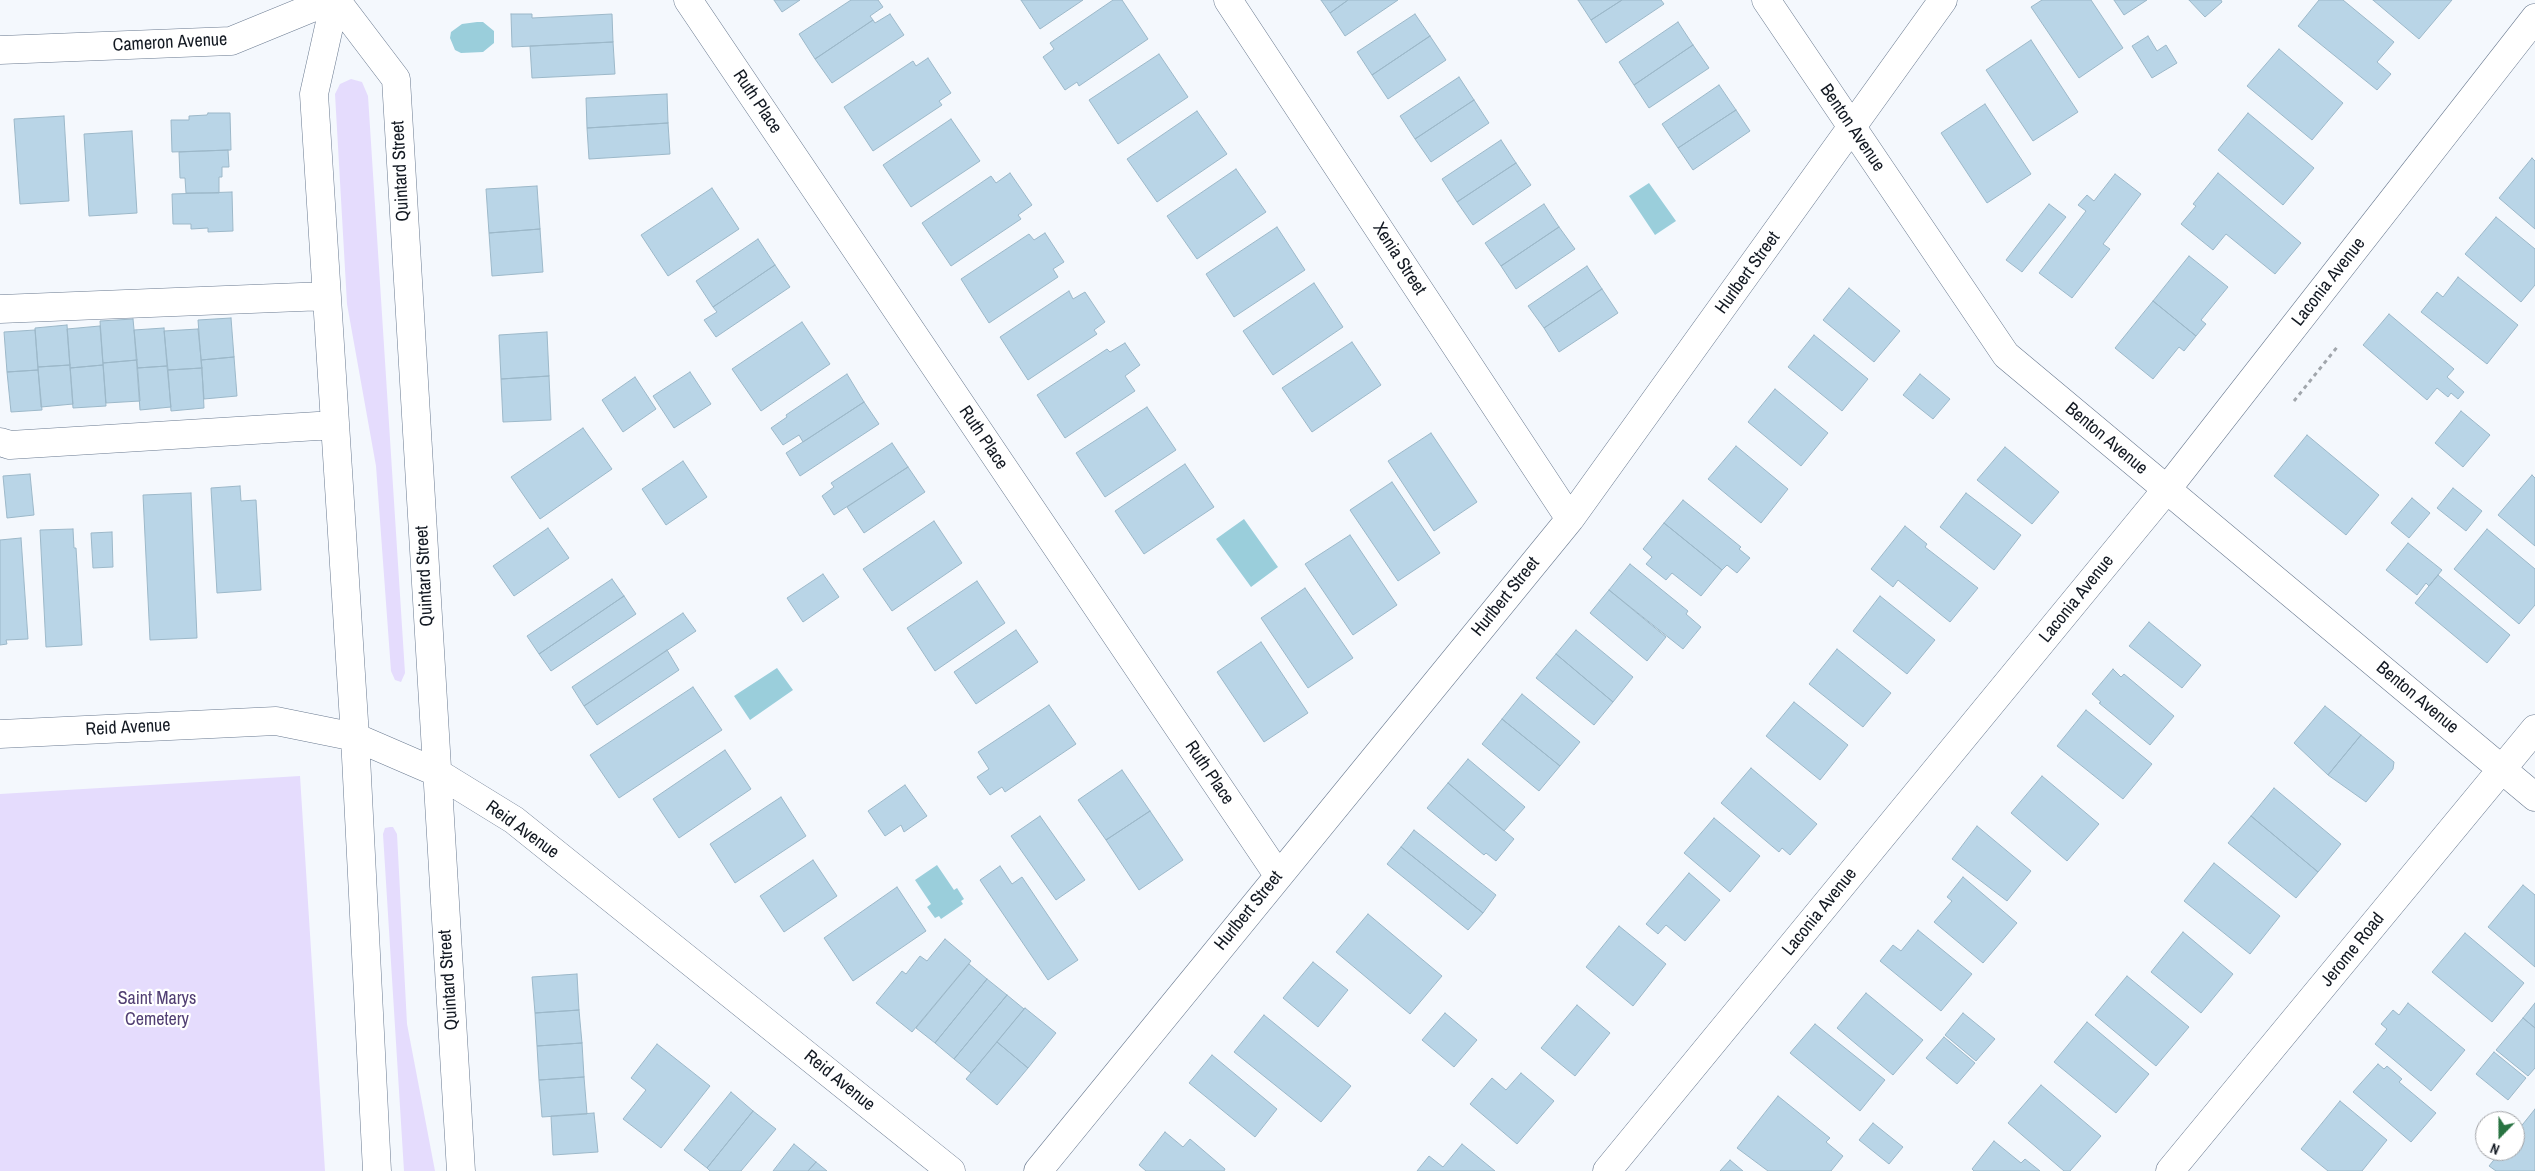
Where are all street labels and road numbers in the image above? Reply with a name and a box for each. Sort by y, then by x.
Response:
street label: Cameron Avenue [112,29,228,57]
street label: Ruth Place [728,66,786,138]
street label: Benton Avenue [1815,80,1889,176]
street label: Quintard Street [388,120,414,222]
street label: Xenia Street [1368,219,1430,299]
street label: Hurlbert Street [1711,228,1785,318]
street label: Laconia Avenue [2288,233,2370,331]
street label: Benton Avenue [2060,398,2152,480]
street label: Ruth Place [954,402,1012,474]
street label: Quintard Street [412,525,438,627]
street label: Laconia Avenue [2035,551,2119,647]
street label: Hurlbert Street [1467,553,1545,641]
street label: Benton Avenue [2371,657,2463,739]
street label: Reid Avenue [85,715,171,741]
street label: Ruth Place [1180,737,1238,809]
street label: Reid Avenue [481,796,563,864]
street label: Laconia Avenue [1778,864,1862,960]
street label: Hurlbert Street [1210,867,1288,955]
street label: Jerome Road [2317,909,2389,991]
street label: Quintard Street [435,929,463,1031]
street label: Reid Avenue [799,1046,879,1116]

